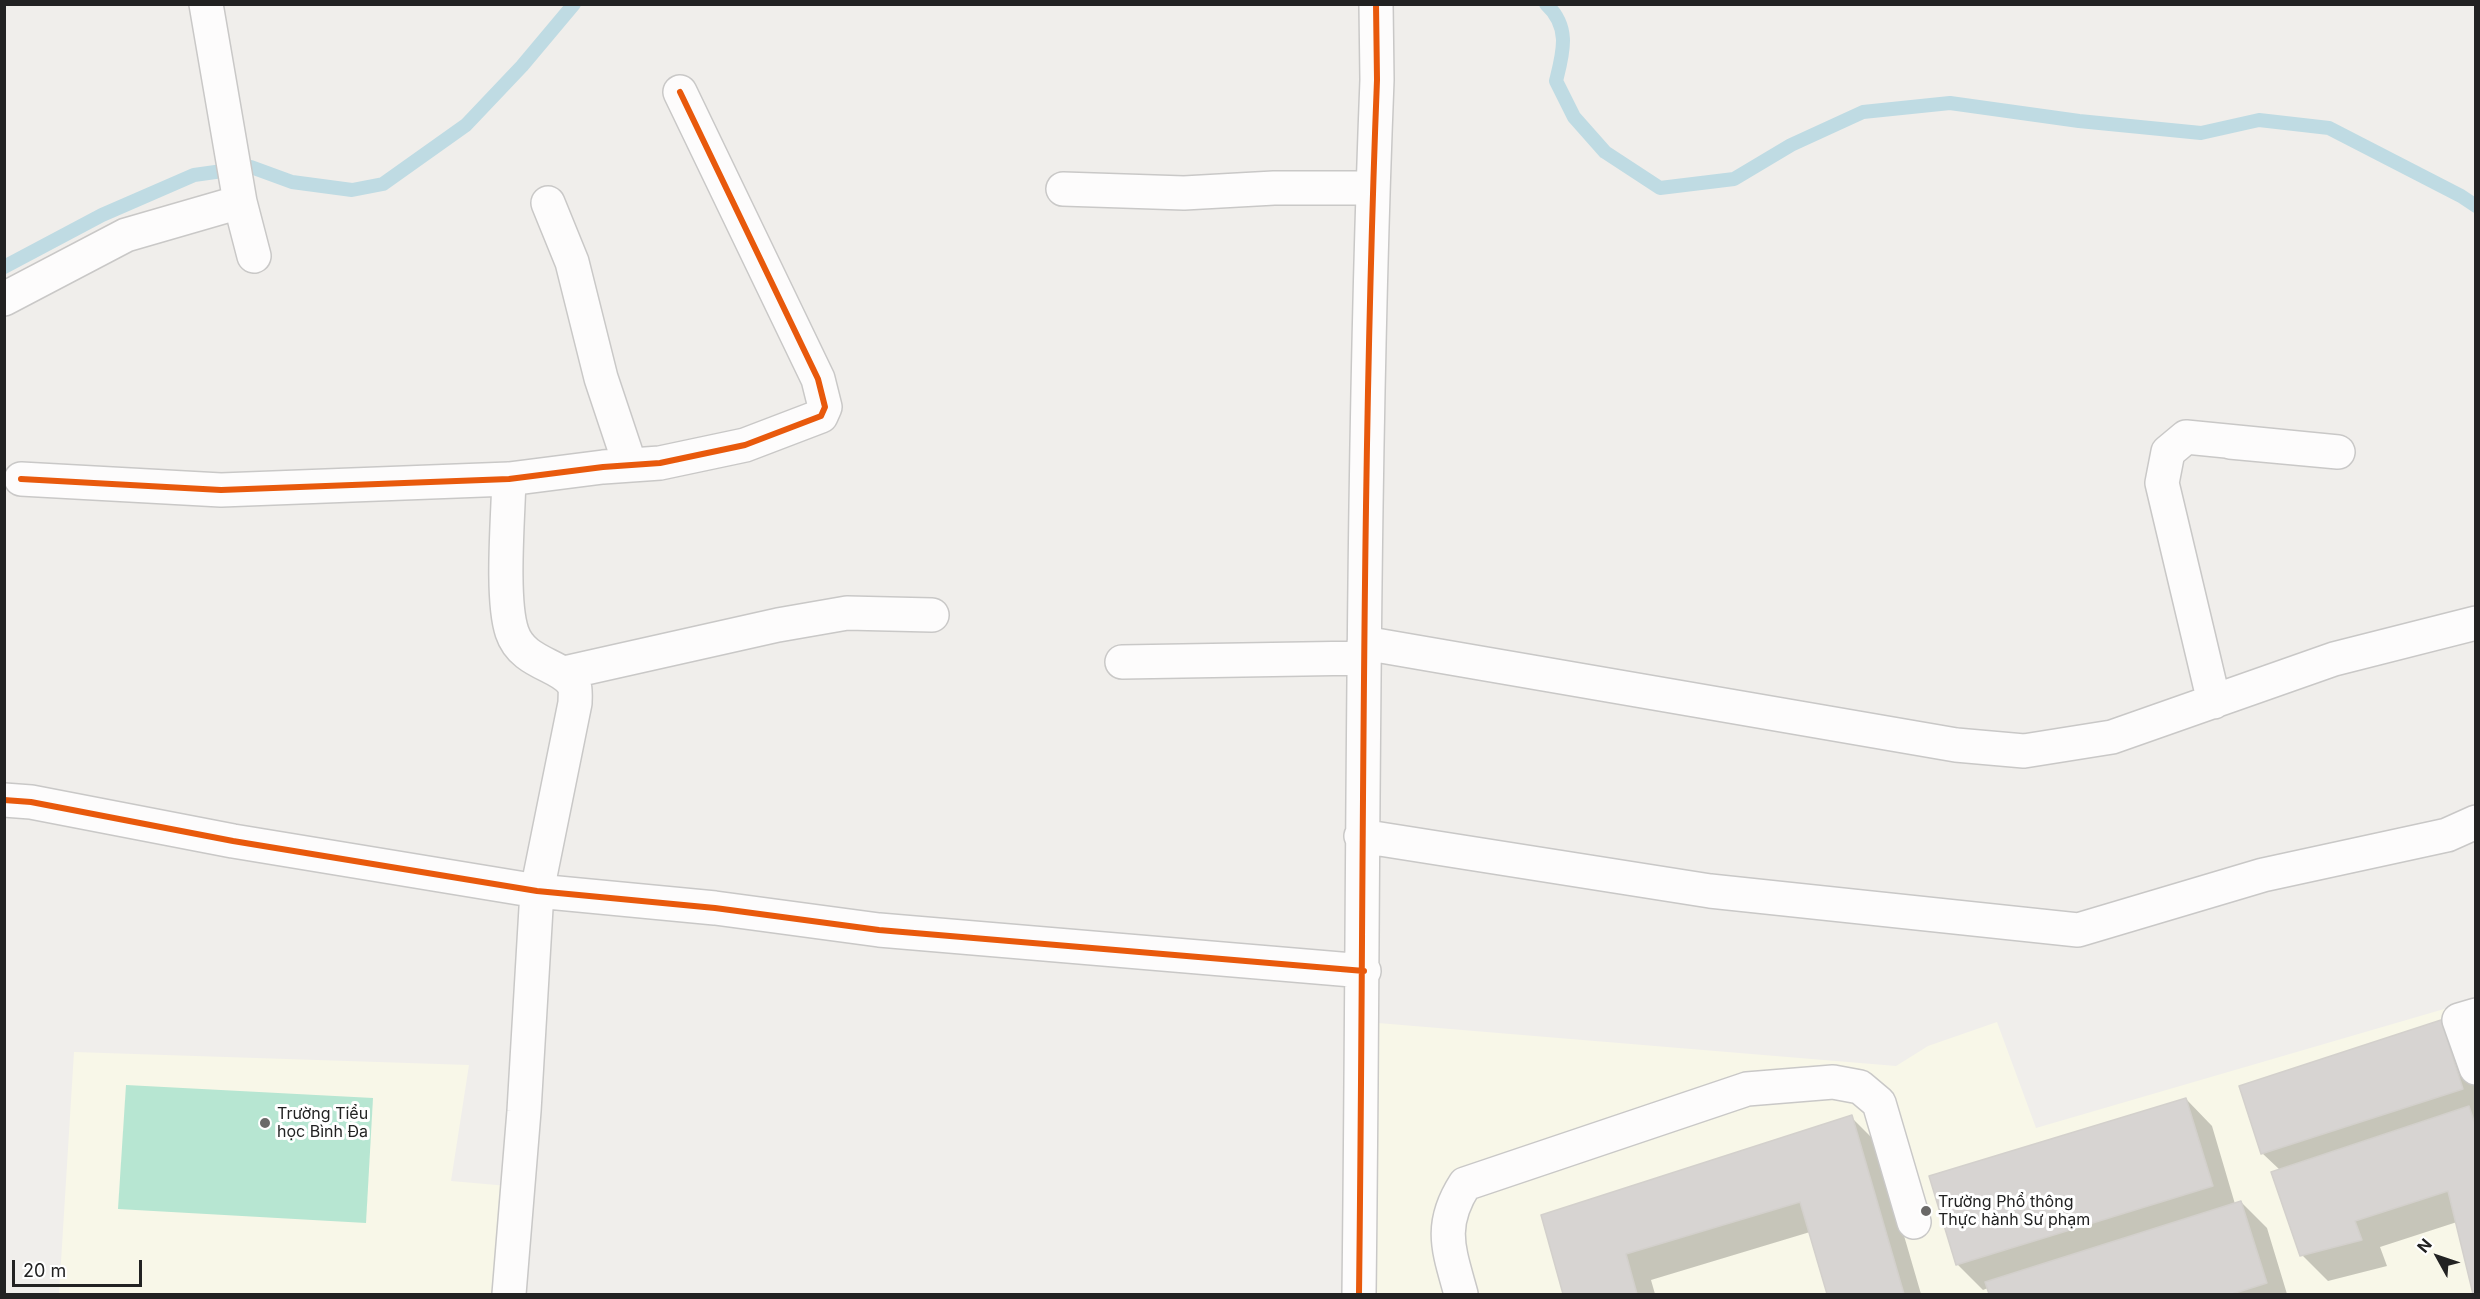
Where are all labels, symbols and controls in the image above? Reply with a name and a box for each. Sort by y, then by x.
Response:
place label: Trường Tiểu học Bình Đa [277,1104,368,1142]
marker: Trường Tiểu học Bình Đa [258,1116,272,1130]
place label: Trường Phổ thông Thực hành Sư phạm [1938,1192,2090,1230]
marker: Trường Phổ thông Thực hành Sư phạm [1919,1204,1933,1218]
north arrow [2408,1227,2468,1287]
text: N [2413,1234,2436,1257]
scale bar [15,1248,146,1286]
text: 20 m [23,1260,66,1281]

